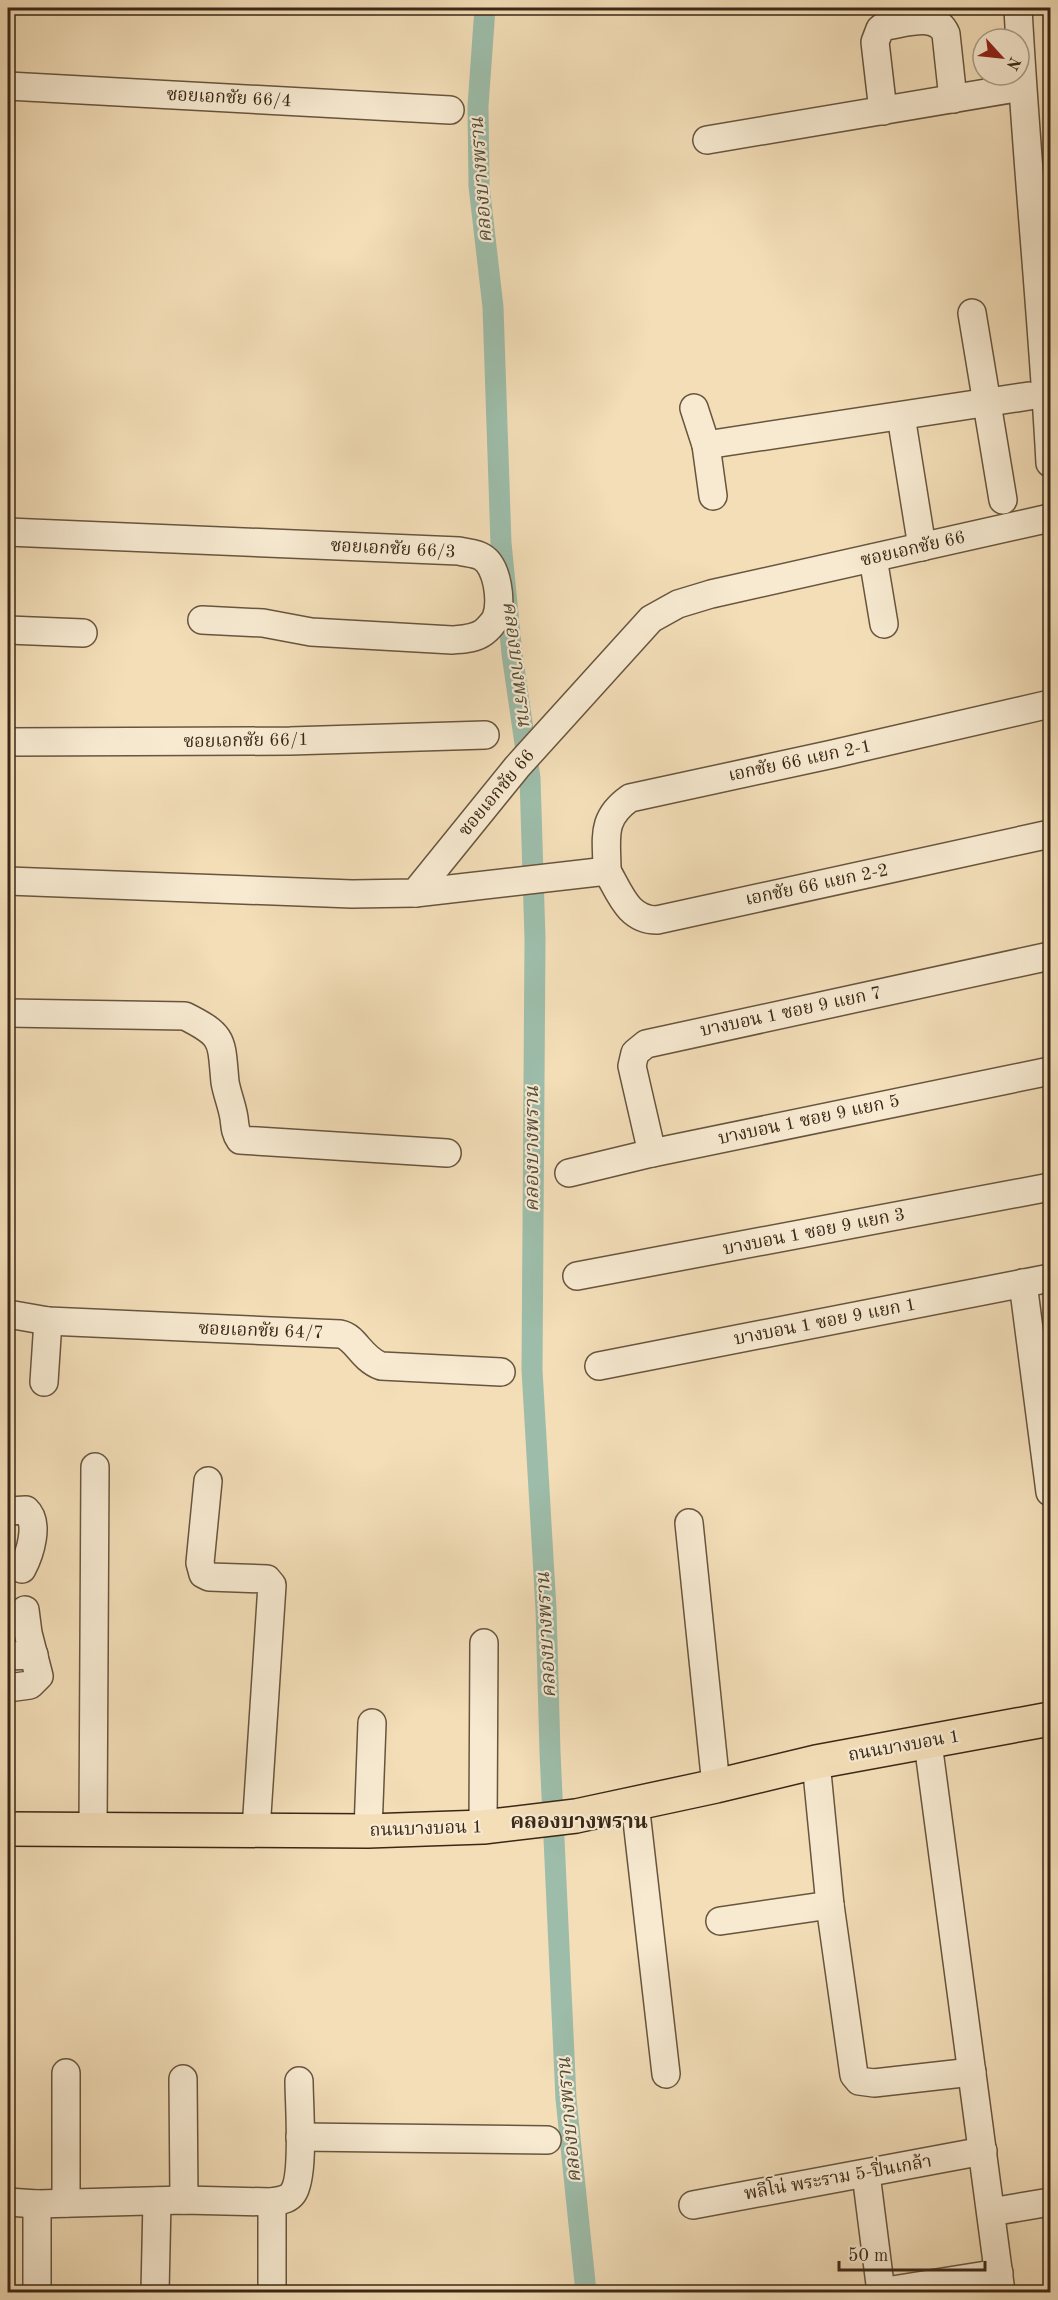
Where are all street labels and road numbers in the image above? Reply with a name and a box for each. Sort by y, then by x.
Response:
street label: ซอยเอกชัย 66/4 [166,85,292,110]
street label: ซอยเอกชัย 66 [859,527,967,570]
street label: ซอยเอกชัย 66/3 [330,536,456,561]
street label: ซอยเอกชัย 66/1 [183,730,309,751]
street label: เอกชัย 66 แยก 2-1 [727,736,873,785]
street label: ซอยเอกชัย 66 [455,746,538,840]
street label: เอกชัย 66 แยก 2-2 [744,860,890,909]
street label: บางบอน 1 ซอย 9 แยก 7 [699,984,883,1040]
street label: บางบอน 1 ซอย 9 แยก 5 [717,1092,901,1148]
street label: บางบอน 1 ซอย 9 แยก 3 [722,1206,906,1258]
street label: บางบอน 1 ซอย 9 แยก 1 [733,1296,917,1348]
street label: ซอยเอกชัย 64/7 [198,1319,324,1342]
street label: ถนนบางบอน 1 [847,1727,961,1765]
street label: ถนนบางบอน 1 [369,1818,483,1840]
street label: พลีโน่ พระราม 5-ปิ่นเกล้า [742,2147,933,2203]

